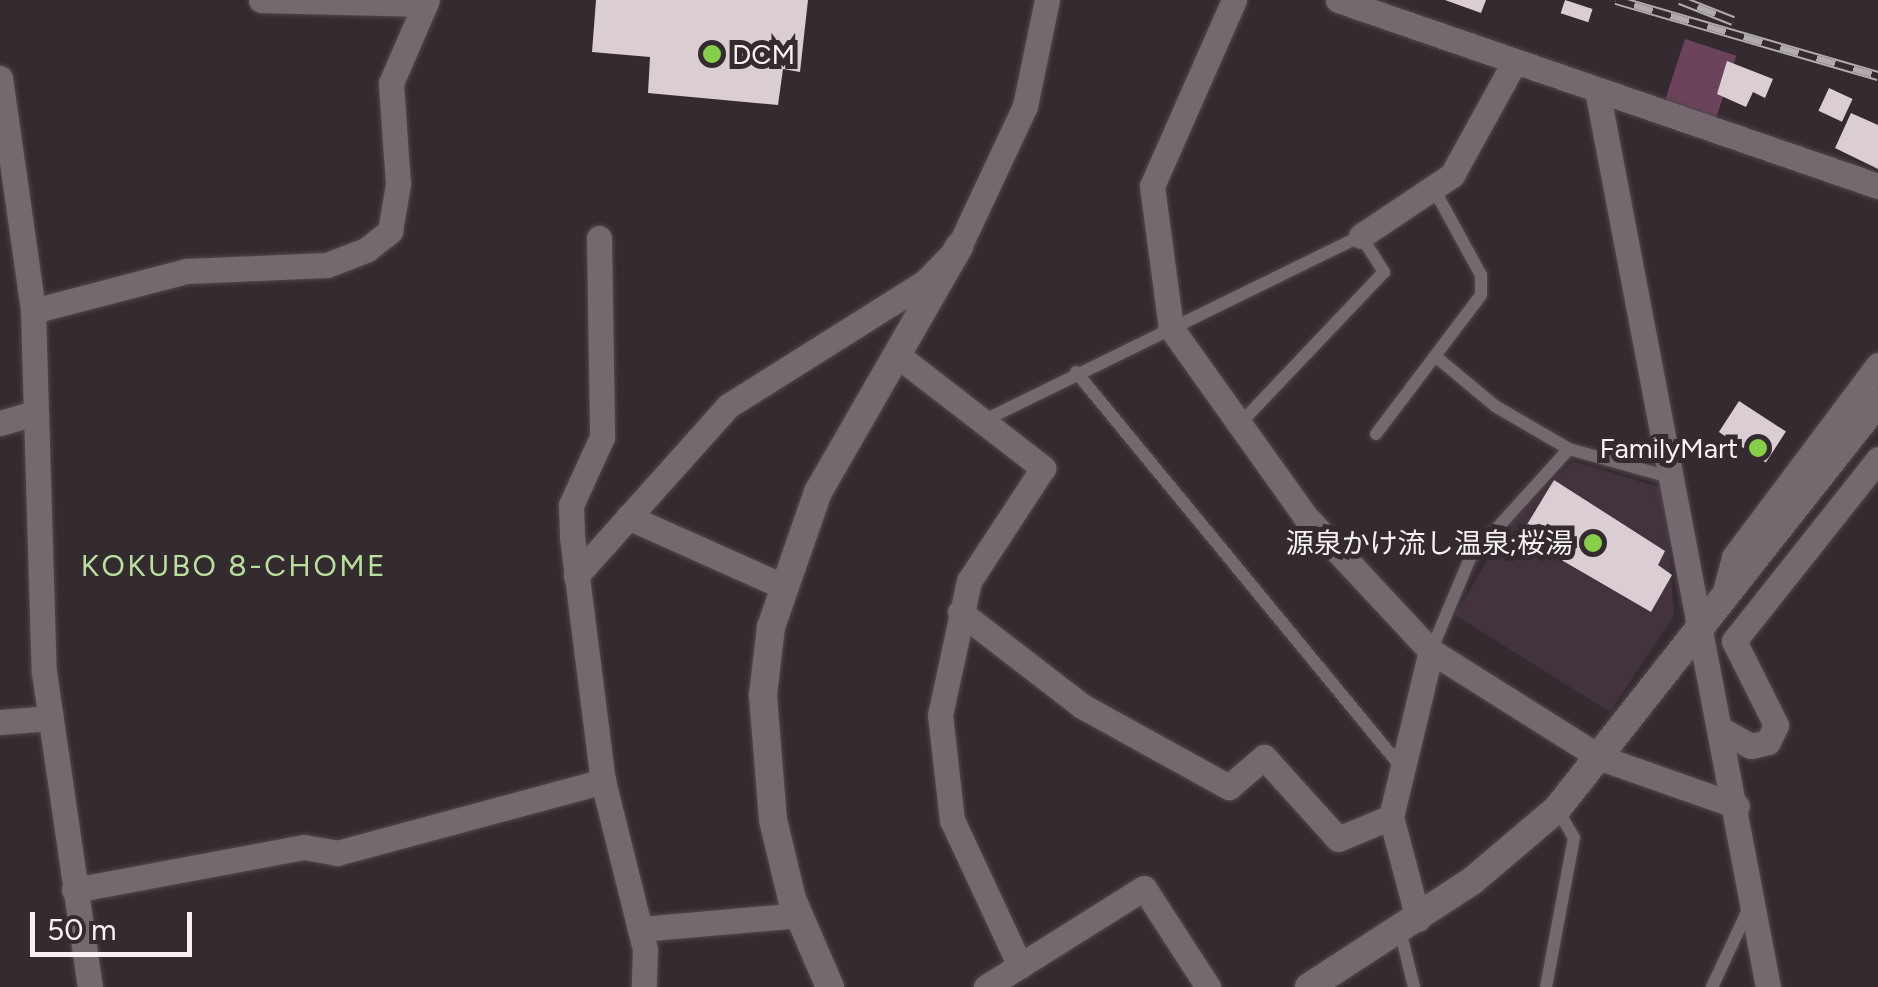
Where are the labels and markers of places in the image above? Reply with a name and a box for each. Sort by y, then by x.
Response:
place label: DCM [732,37,795,71]
marker: DCM [701,43,723,65]
place label: FamilyMart [1599,431,1738,465]
marker: FamilyMart [1747,437,1769,459]
place label: 源泉かけ流し温泉;桜湯 [1286,526,1573,560]
marker: 源泉かけ流し温泉;桜湯 [1582,532,1604,554]

